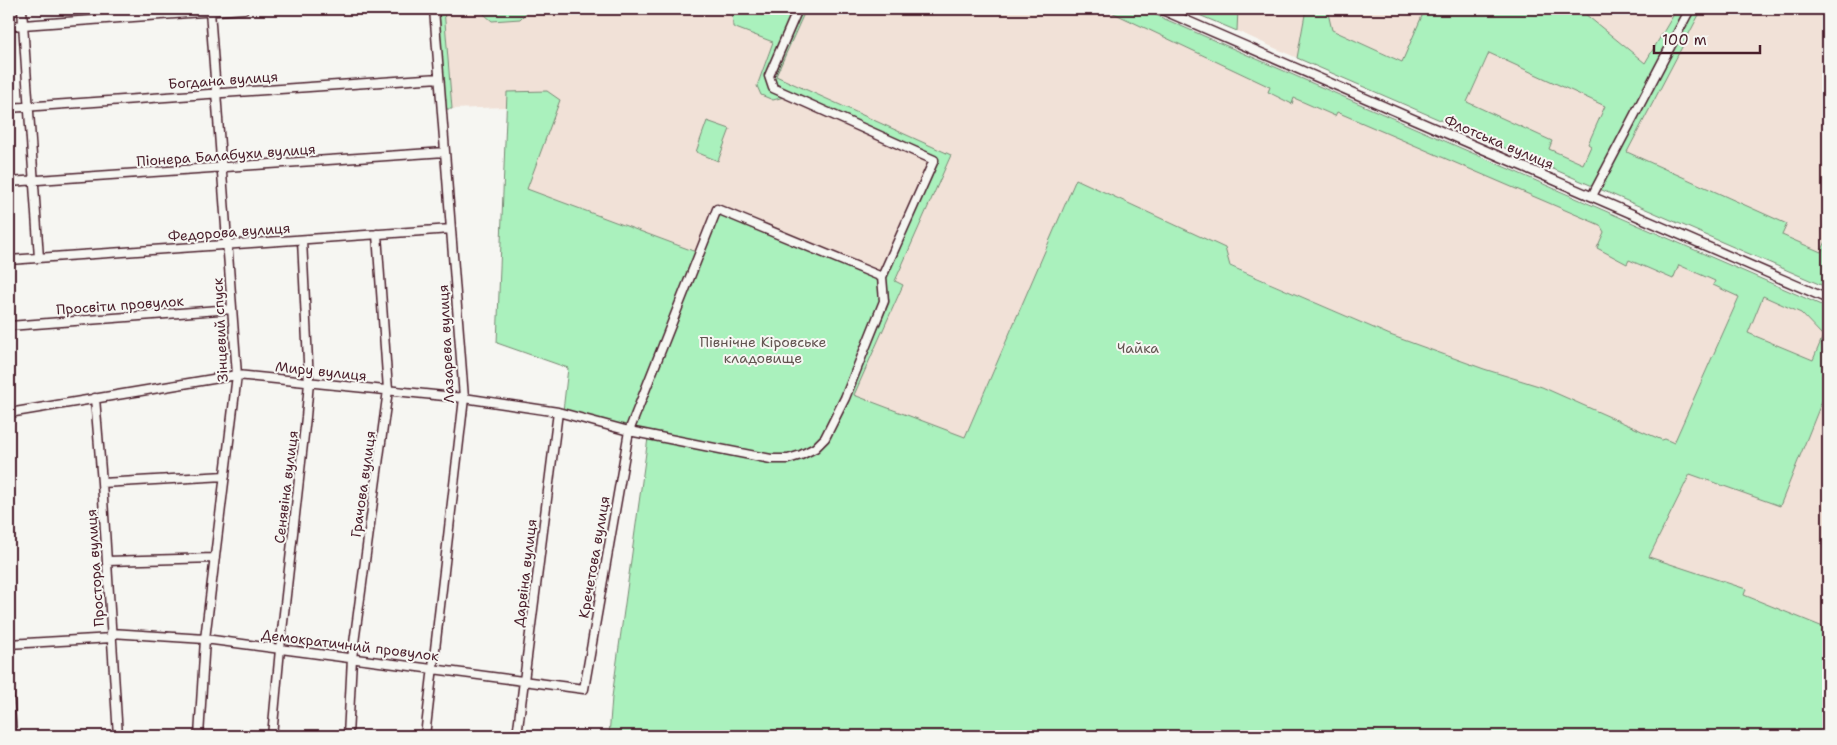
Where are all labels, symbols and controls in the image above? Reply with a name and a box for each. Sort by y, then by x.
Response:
scale bar [1654,22,1761,54]
text: 100 m [1662,30,1707,50]
street label: Богдана вулиця [167,67,279,93]
street label: Флотська вулиця [1441,111,1557,173]
street label: Піонера Балабухи вулиця [136,140,316,170]
street label: Федорова вулиця [167,219,291,245]
street label: Зінцевий спуск [208,277,232,383]
street label: Лазарева вулиця [434,284,458,404]
street label: Просвіти провулок [56,292,185,318]
park label: Північне Кіровське кладовище [700,333,826,367]
park label: Чайка [1117,339,1159,357]
street label: Миру вулиця [274,357,368,385]
street label: Сенявіна вулиця [270,429,302,545]
street label: Грачова вулиця [347,429,379,539]
street label: Кречетова вулиця [574,494,614,620]
street label: Простора вулиця [82,509,108,627]
street label: Дарвіна вулиця [509,518,541,628]
street label: Демократичний провулок [260,625,440,665]

